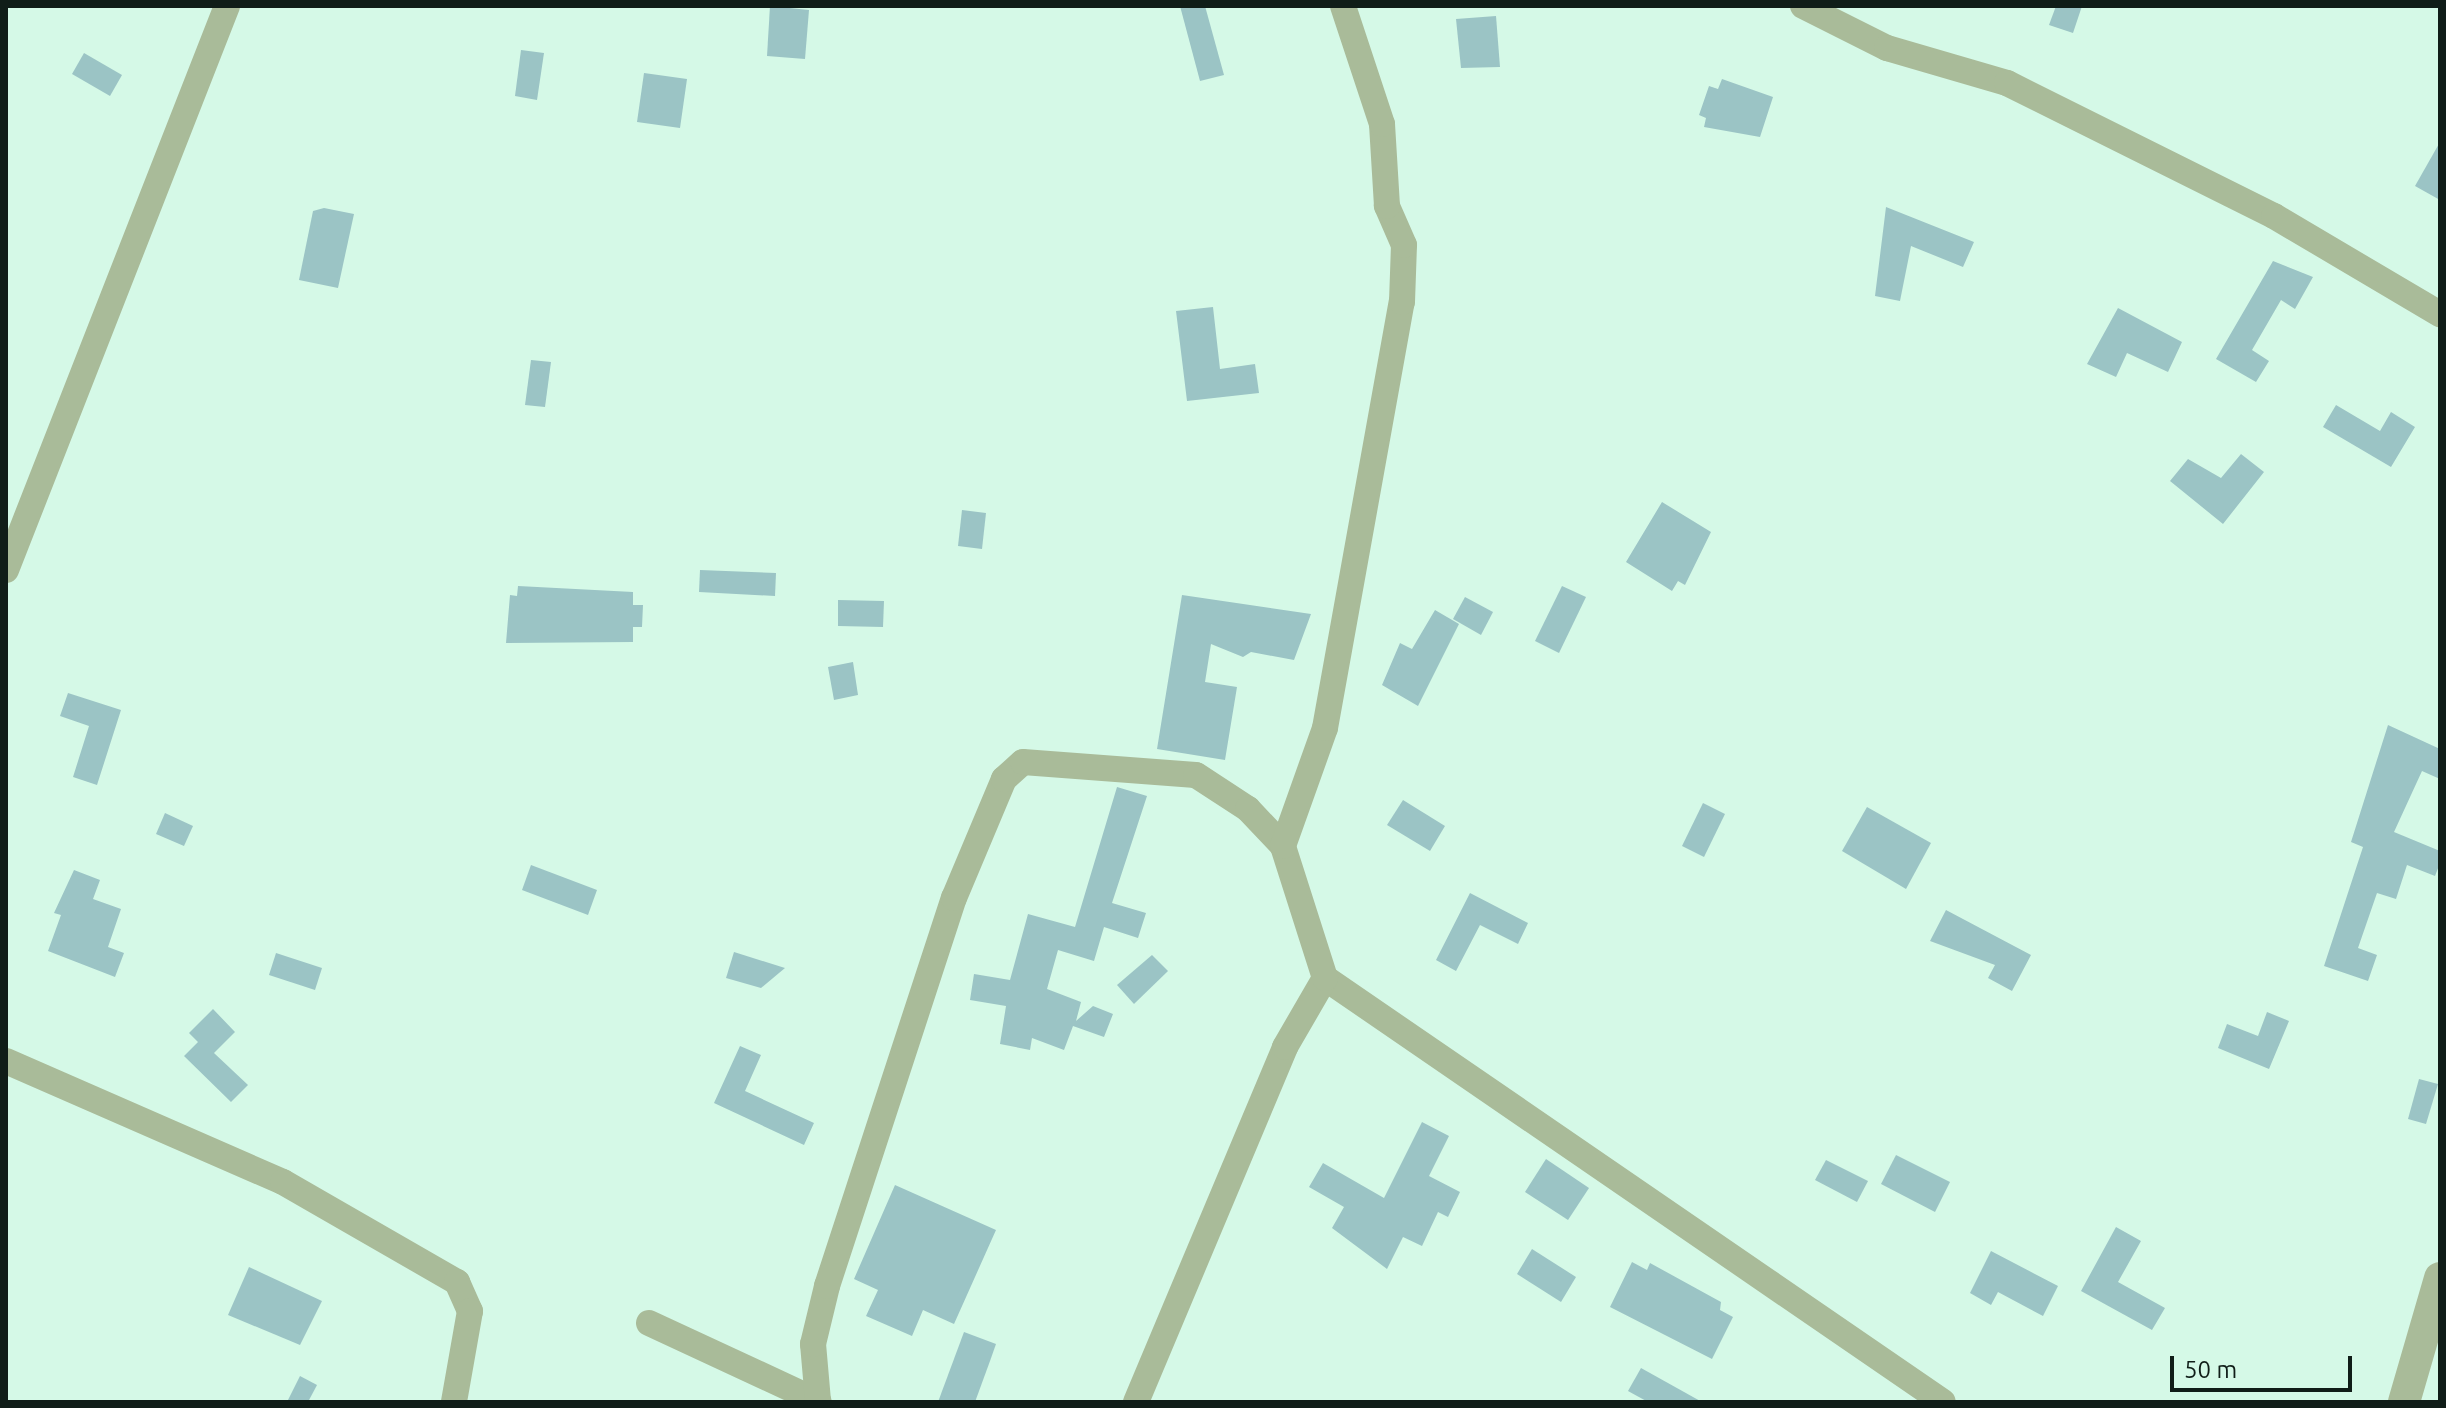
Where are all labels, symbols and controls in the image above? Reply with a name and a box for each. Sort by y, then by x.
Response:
scale bar [2174,1340,2356,1390]
text: 50 m [2184,1356,2237,1383]

